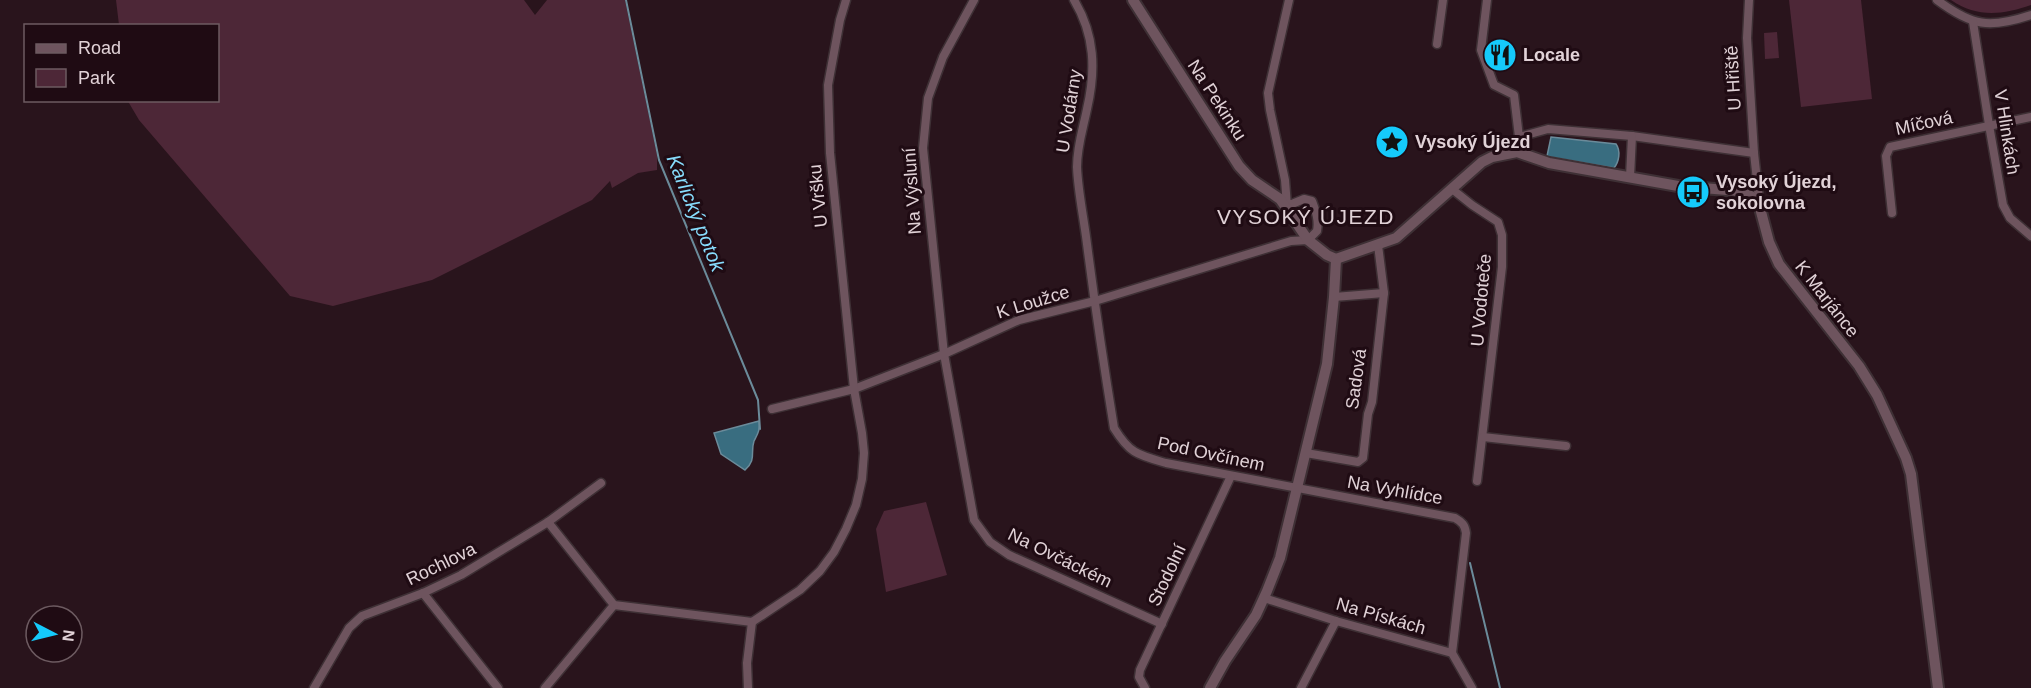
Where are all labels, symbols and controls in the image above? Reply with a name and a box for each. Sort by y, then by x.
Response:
legend [24,24,219,102]
restaurant icon: Locale [1482,37,1518,73]
text: Road [78,38,121,58]
place label: Locale [1523,45,1580,65]
street label: U Hřiště [1721,45,1745,111]
street label: Na Pekinku [1184,56,1250,144]
text: Park [78,68,116,88]
street label: U Vodárny [1053,68,1085,154]
street label: V Hlinkách [1990,88,2024,176]
street label: Míčová [1894,107,1955,139]
place icon: Vysoký Újezd [1374,124,1410,160]
place label: Vysoký Újezd [1415,131,1530,152]
street label: Na Výsluní [899,147,925,235]
water label: Karlický potok [662,151,730,276]
street label: U Vršku [805,163,831,229]
place label: Vysoký Újezd, sokolovna [1716,171,1836,213]
bus stop icon: Vysoký Újezd, sokolovna [1675,174,1711,210]
district label: VYSOKÝ ÚJEZD [1217,205,1395,228]
street label: U Vodoteče [1467,253,1495,347]
street label: K Marjánce [1791,257,1863,341]
street label: K Loužce [994,281,1072,323]
street label: Sadová [1342,346,1370,411]
street label: Pod Ovčínem [1156,433,1266,475]
street label: Na Vyhlídce [1346,472,1444,508]
street label: Na Ovčáckém [1005,524,1115,592]
street label: Rochlova [403,538,480,589]
street label: Stodolní [1144,541,1190,609]
street label: Na Pískách [1334,594,1428,638]
north arrow [24,604,84,664]
text: N [59,629,78,643]

